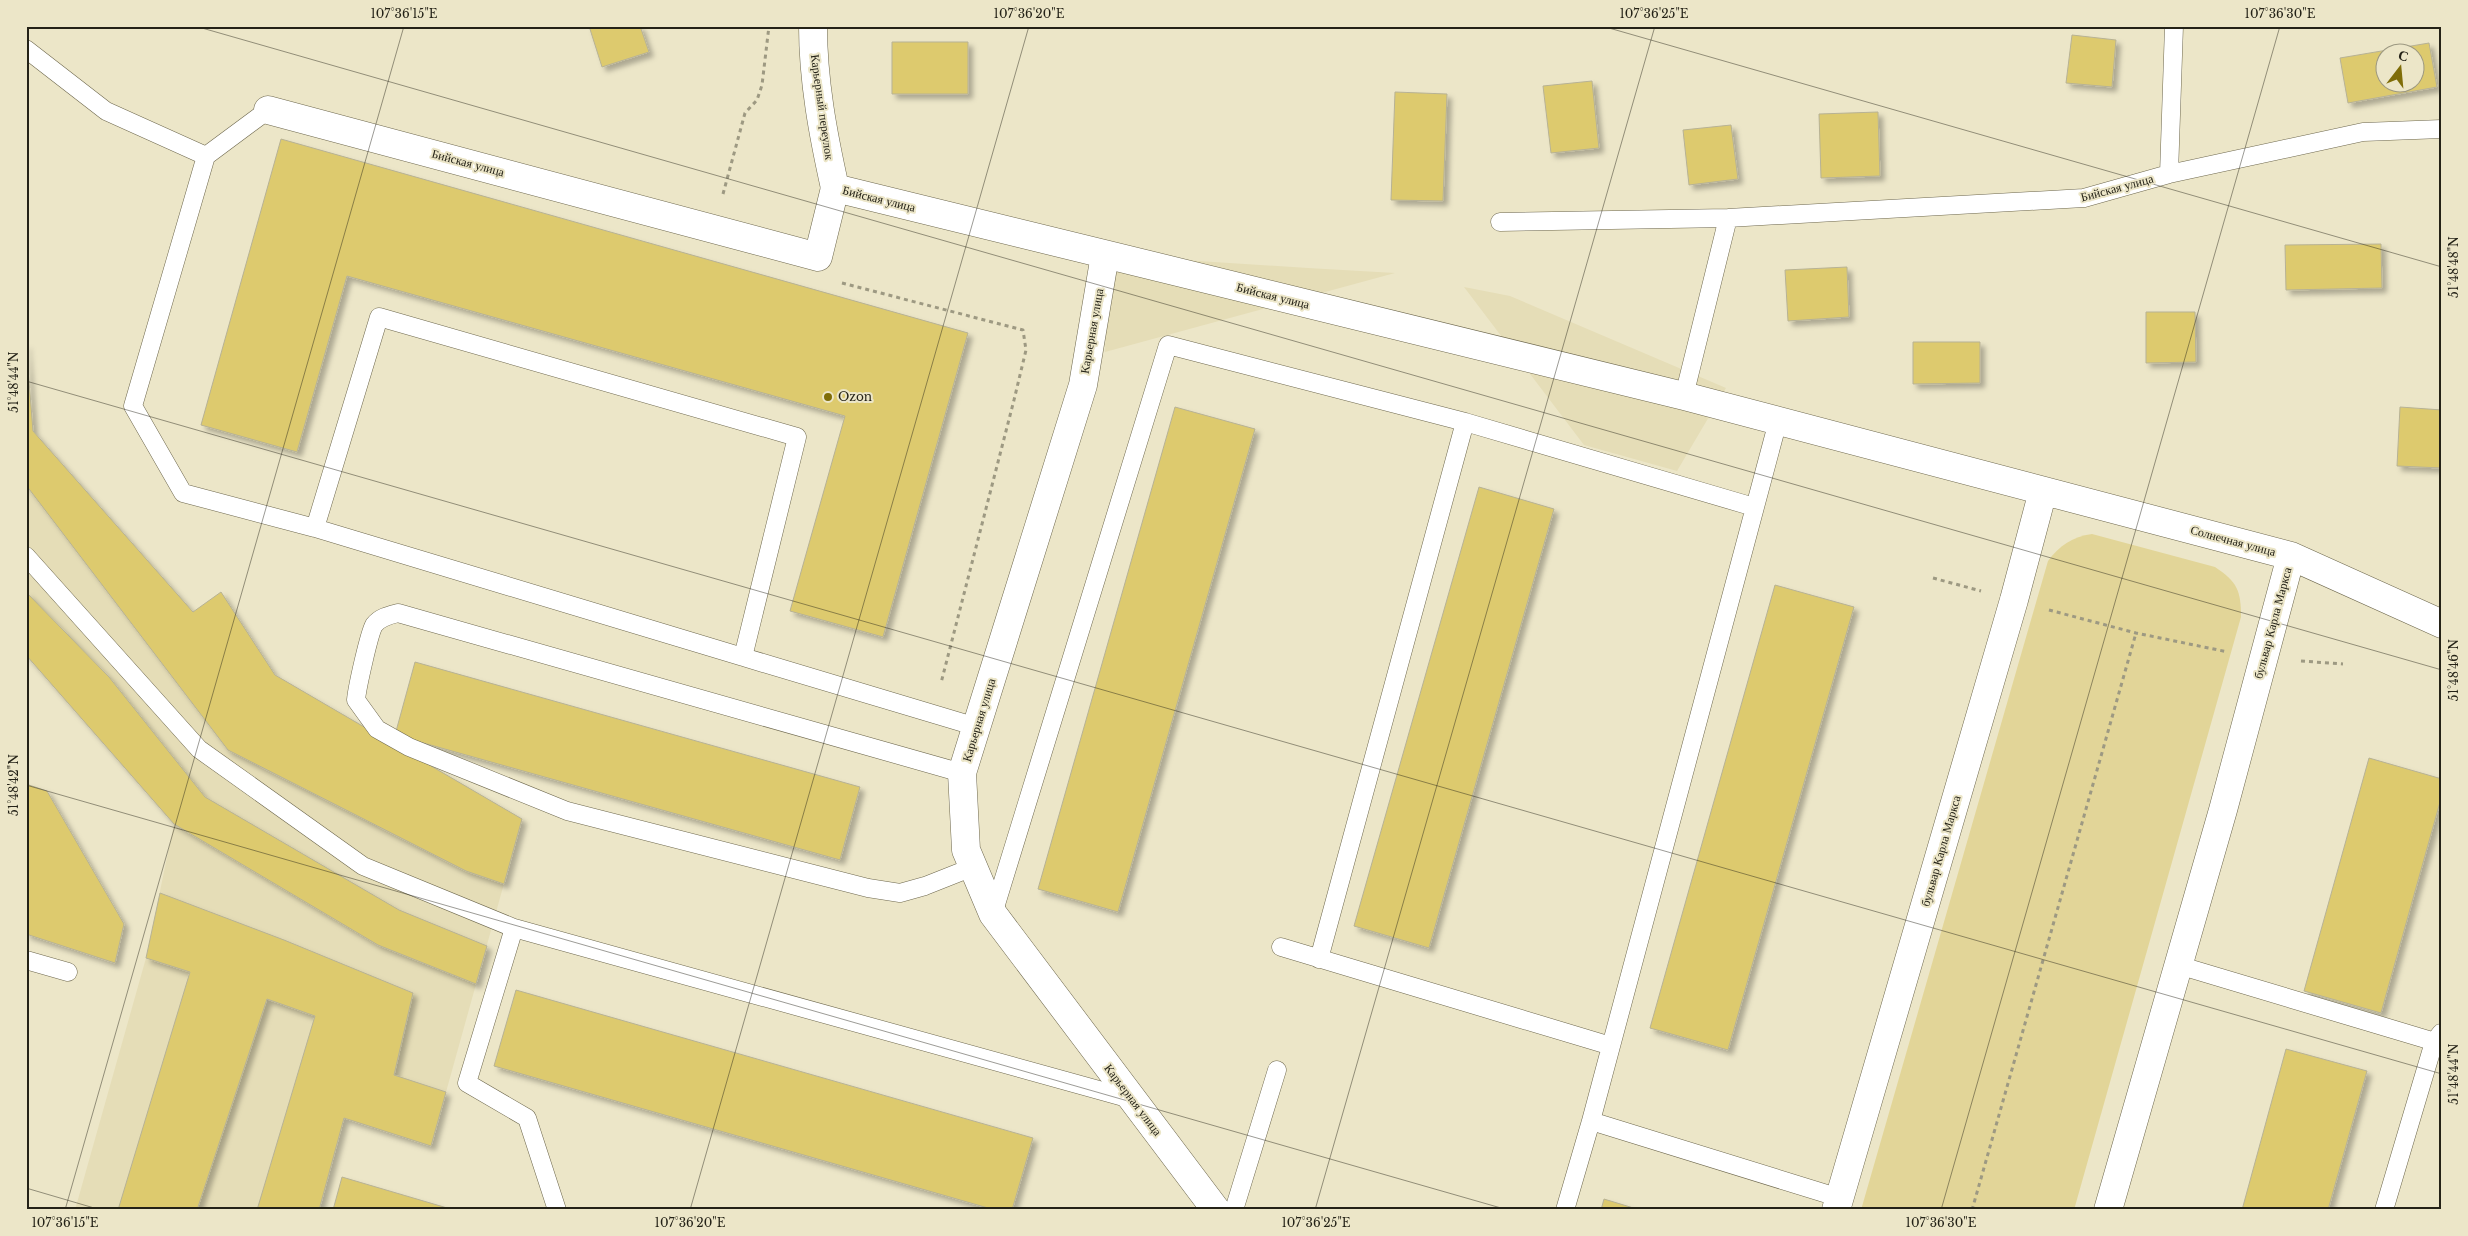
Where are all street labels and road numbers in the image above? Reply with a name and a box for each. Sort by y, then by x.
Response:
street label: Карьерный переулок [808,53,837,161]
street label: Бийская улица [430,146,507,180]
street label: Бийская улица [2079,170,2156,204]
street label: Бийская улица [841,182,918,215]
street label: Бийская улица [1235,279,1312,312]
street label: Карьерная улица [1077,286,1107,375]
street label: Солнечная улица [2189,522,2278,559]
street label: бульвар Карла Маркса [2250,565,2295,680]
street label: Карьерная улица [959,676,999,763]
street label: бульвар Карла Маркса [1917,793,1964,908]
street label: Карьерная улица [1101,1061,1166,1139]

